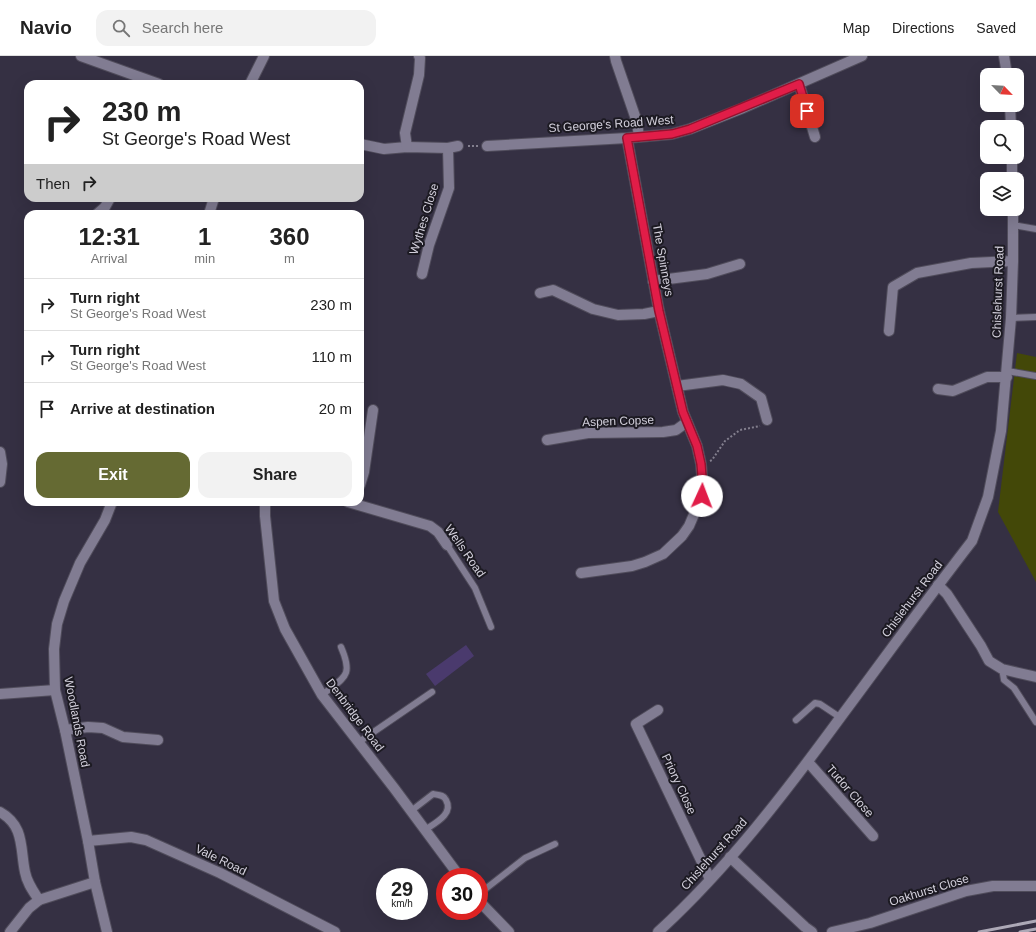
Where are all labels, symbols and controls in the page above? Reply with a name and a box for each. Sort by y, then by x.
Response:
search box [96,10,376,46]
text: Navio [20,17,72,38]
icon: search [110,17,132,39]
text: Search here [142,19,223,36]
text: Map [843,20,870,36]
text: Directions [892,20,954,36]
text: Saved [976,20,1016,36]
north arrow [980,68,1024,112]
map controls [980,68,1024,216]
pin [790,94,824,128]
icon: right [36,96,88,148]
text: 230 m [102,96,181,127]
icon: arrive [796,100,818,122]
street label: St George's Road West [548,113,675,135]
button: search [980,120,1024,164]
text: St George's Road West [102,129,290,149]
icon: right [78,172,100,194]
button: layers [980,172,1024,216]
text: Then [36,175,70,192]
street label: Wythes Close [406,181,442,256]
text: 12:31 [78,223,140,250]
text: 1 [198,223,211,250]
text: 360 [270,223,310,250]
street label: The Spinneys [650,223,676,297]
street label: Chislehurst Road [989,246,1007,338]
text: Arrival [91,251,128,266]
text: min [194,251,215,266]
text: m [284,251,295,266]
text: Turn right [70,289,140,306]
icon: right [36,294,58,316]
text: 230 m [310,296,352,313]
text: St George's Road West [70,306,206,321]
text: Turn right [70,341,140,358]
icon: right [36,346,58,368]
text: 110 m [311,348,352,365]
text: St George's Road West [70,358,206,373]
icon: arrive [36,398,58,420]
text: Arrive at destination [70,400,215,417]
text: 20 m [319,400,352,417]
street label: Aspen Copse [582,413,655,429]
button: Exit [36,452,190,498]
button: Share [198,452,352,498]
position arrow [681,475,723,517]
street label: Wells Road [442,522,488,580]
street label: Chislehurst Road [879,558,945,640]
street label: Woodlands Road [61,676,93,768]
street label: Denbridge Road [323,676,387,754]
street label: Priory Close [659,751,699,817]
street label: Tudor Close [823,762,877,820]
street label: Chislehurst Road [678,815,750,893]
street label: Vale Road [193,842,249,878]
speed limit sign: 30 [436,868,488,920]
street label: Oakhurst Close [887,871,971,909]
text: 29 [391,878,413,900]
text: km/h [391,898,413,909]

